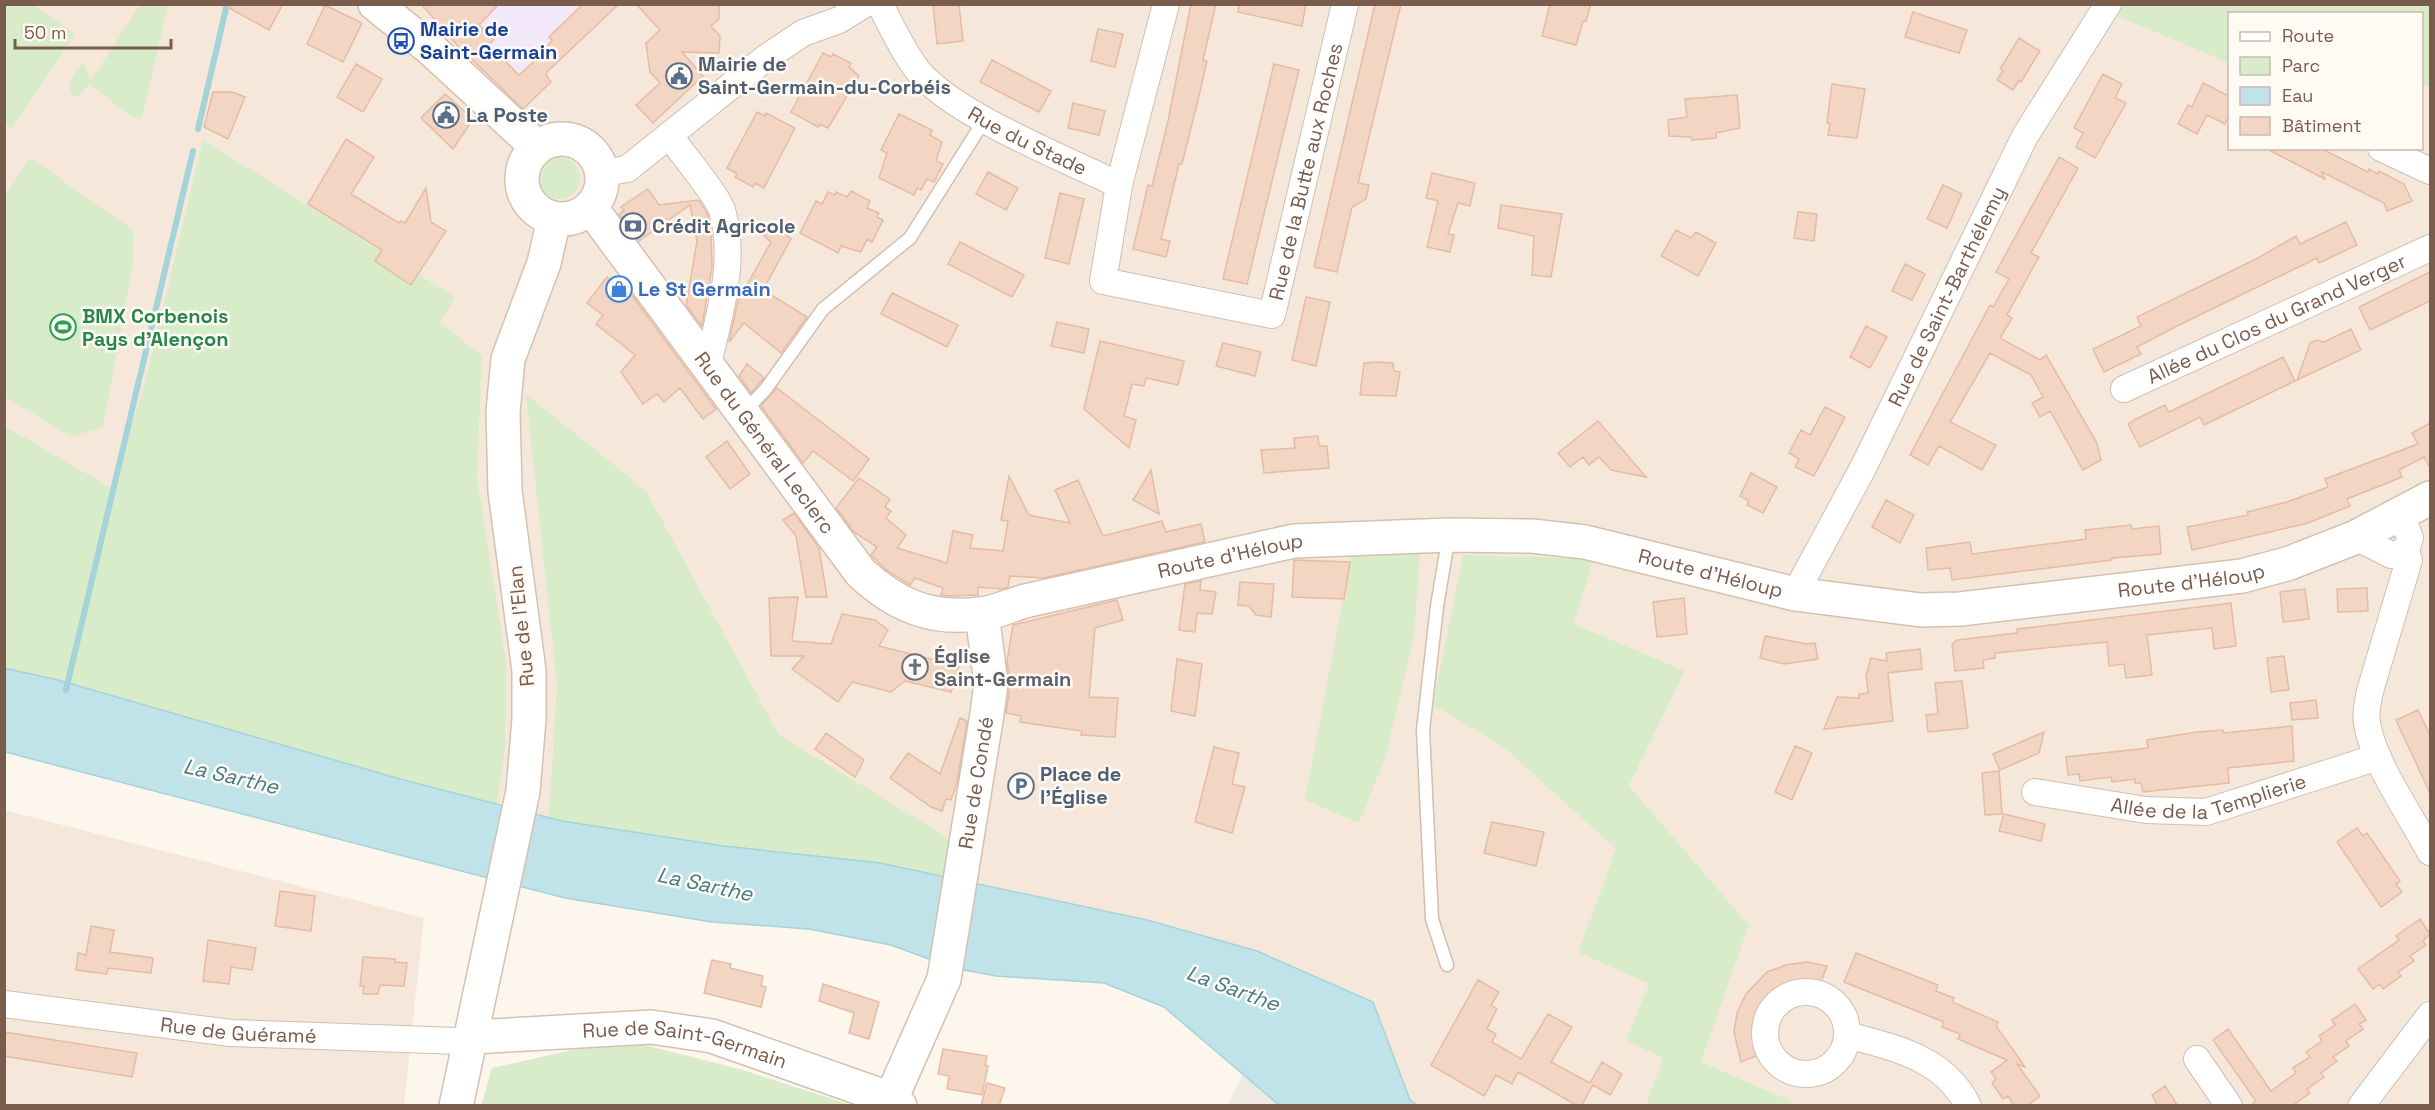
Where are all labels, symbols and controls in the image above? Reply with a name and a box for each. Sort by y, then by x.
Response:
scale bar [15,12,171,50]
legend [2228,12,2423,150]
place label: Mairie de Saint-Germain [420,16,557,65]
text: 50 m [24,21,66,44]
text: Route [2282,24,2334,47]
bus stop icon: Mairie de Saint-Germain [386,26,416,56]
street label: Rue de la Butte aux Roches [1263,40,1348,303]
place label: Mairie de Saint-Germain-du-Corbéis [698,51,951,100]
text: Parc [2282,54,2320,77]
public building icon: Mairie de Saint-Germain-du-Corbéis [664,61,694,91]
text: Eau [2282,84,2313,107]
public building icon: La Poste [431,100,461,130]
street label: Rue du Stade [963,100,1091,181]
place label: La Poste [466,102,548,128]
text: Bâtiment [2282,114,2362,137]
street label: Rue de Saint-Barthélemy [1882,182,2011,411]
bank icon: Crédit Agricole [618,211,648,241]
place label: Crédit Agricole [652,213,796,239]
street label: Allée du Clos du Grand Verger [2143,248,2410,390]
shop icon: Le St Germain [604,274,634,304]
place label: Le St Germain [638,276,771,302]
place label: BMX Corbenois Pays d'Alençon [82,303,229,352]
sports icon: BMX Corbenois Pays d'Alençon [48,312,78,342]
street label: Rue du Général Leclerc [689,346,841,539]
street label: Route d'Héloup [1155,528,1304,584]
street label: Route d'Héloup [1635,543,1786,604]
street label: Route d'Héloup [2116,557,2268,603]
street label: Rue de l'Elan [502,564,540,688]
place label: Église Saint-Germain [934,643,1071,692]
church icon: Église Saint-Germain [900,652,930,682]
street label: Rue de Condé [952,715,999,851]
water label: La Sarthe [181,752,283,800]
place label: Place de l'Église [1040,761,1121,810]
street label: Allée de la Templierie [2109,768,2309,825]
parking icon: Place de l'Église [1006,771,1036,801]
water label: La Sarthe [655,861,757,908]
water label: La Sarthe [1183,959,1285,1018]
street label: Rue de Guéramé [159,1011,317,1049]
street label: Rue de Saint-Germain [582,1014,790,1074]

